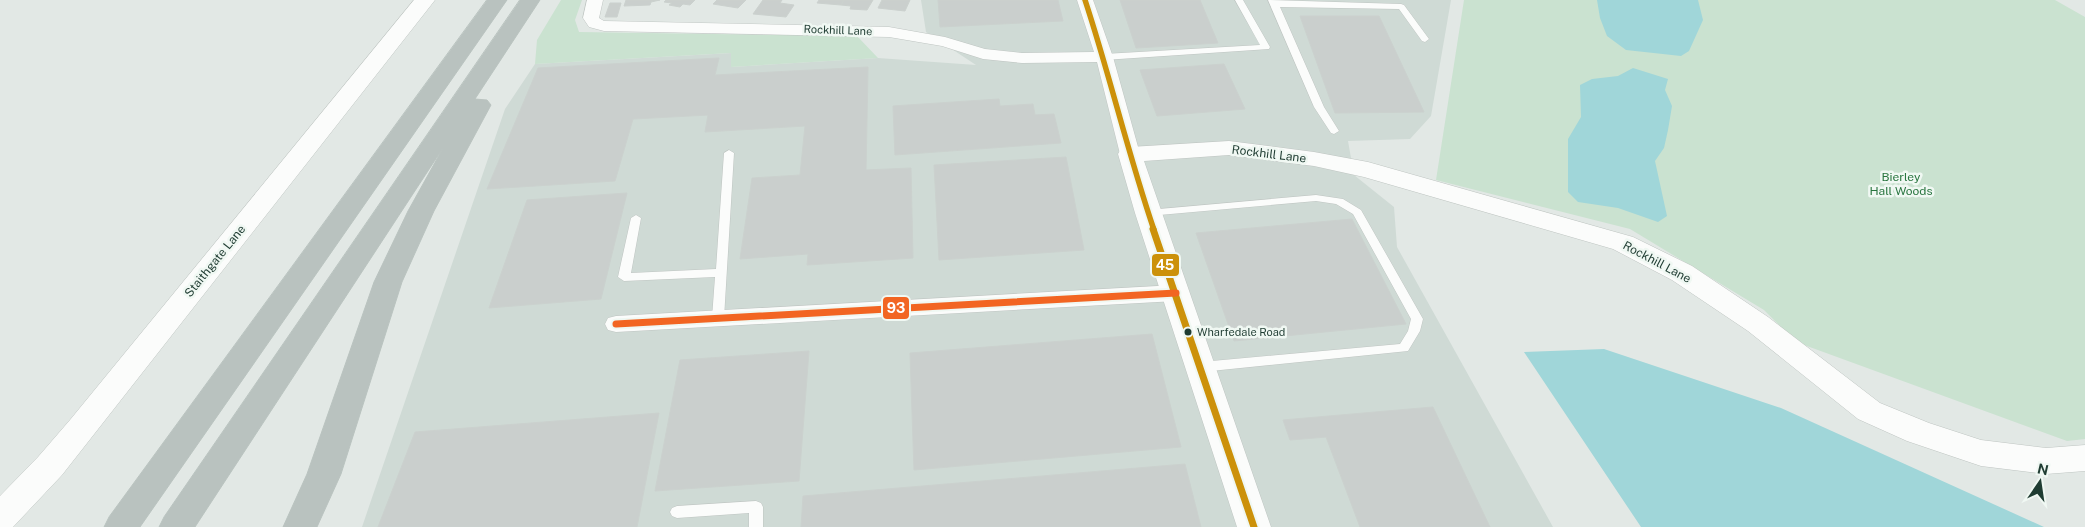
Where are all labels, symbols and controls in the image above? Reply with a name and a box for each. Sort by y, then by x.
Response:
street label: Rockhill Lane [803,23,873,37]
street label: Rockhill Lane [1231,142,1307,166]
park label: Bierley Hall Woods [1869,170,1933,198]
street label: Staithgate Lane [182,222,248,300]
street label: Rockhill Lane [1621,238,1694,286]
line badge: 45 [1151,253,1180,277]
text: 45 [1156,257,1174,273]
line badge: 93 [882,296,910,320]
text: 93 [887,300,905,316]
place label: Wharfedale Road [1197,326,1285,338]
marker: Wharfedale Road [1183,327,1193,337]
north arrow [2015,457,2065,507]
text: N [2036,460,2050,478]

